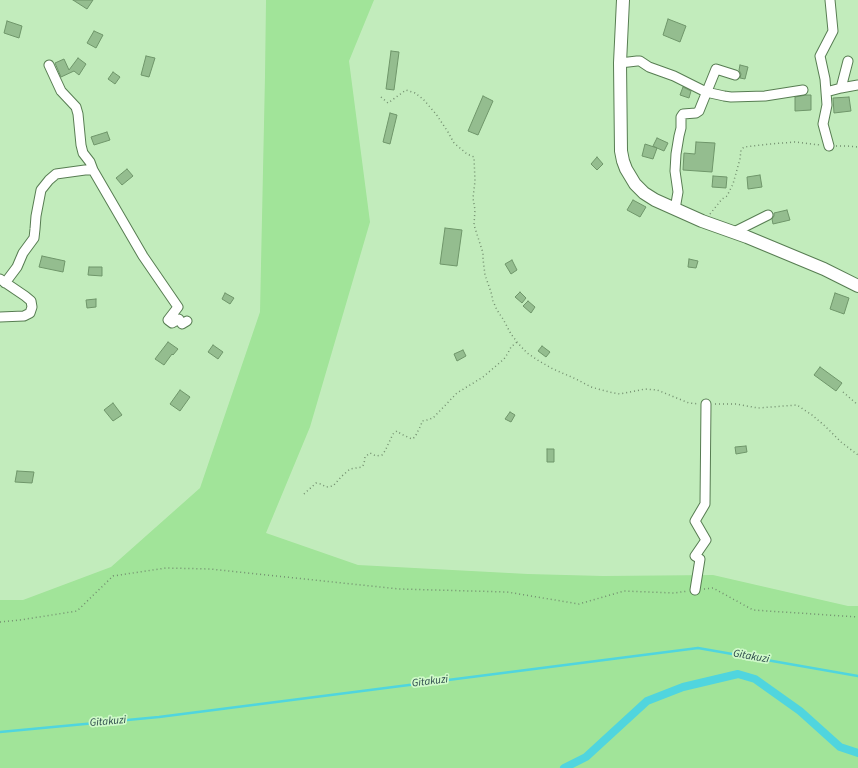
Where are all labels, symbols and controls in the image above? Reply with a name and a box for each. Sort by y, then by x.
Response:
water label: Gitakuzi [732,647,770,667]
water label: Gitakuzi [411,673,449,691]
water label: Gitakuzi [89,714,127,730]

